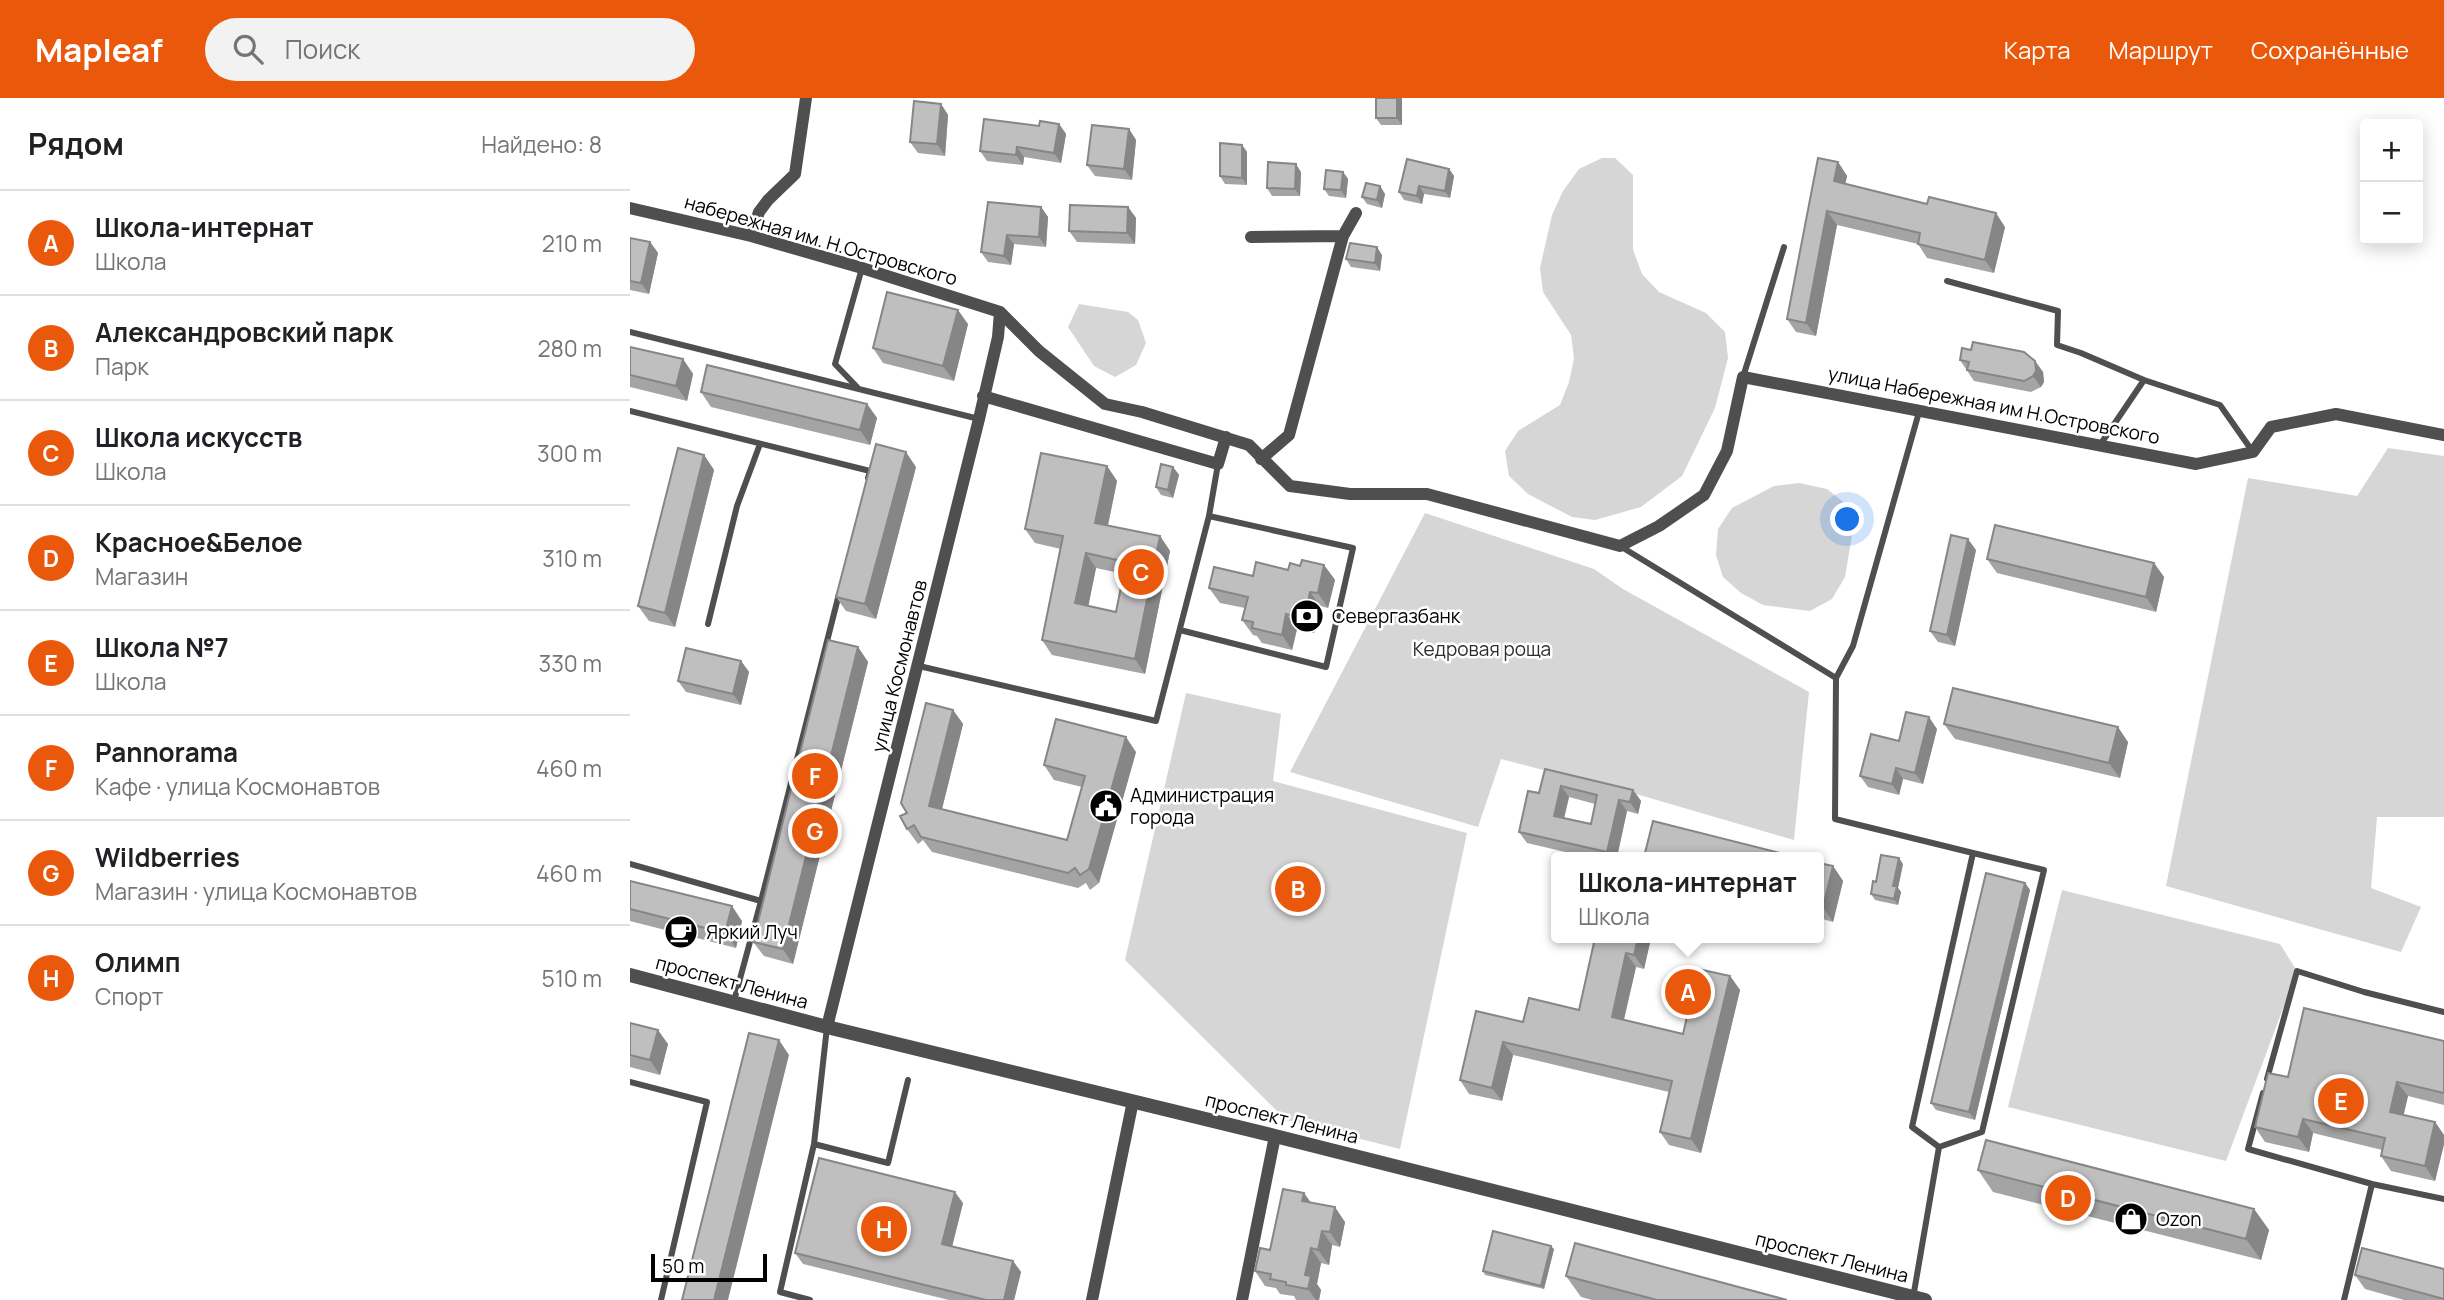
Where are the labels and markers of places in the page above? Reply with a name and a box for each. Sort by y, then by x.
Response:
pin: C [1118,546,1164,598]
bank icon: Севергазбанк [1288,597,1326,635]
place label: Севергазбанк [1332,603,1461,629]
pin: F [792,750,838,802]
place label: Администрация города [1130,782,1274,830]
public building icon: Администрация города [1087,787,1125,825]
pin: G [792,805,838,857]
pin: B [1275,863,1321,915]
cafe icon: Яркий Луч [662,913,700,951]
place label: Яркий Луч [706,919,798,945]
pin: A [1665,966,1711,1018]
pin: E [2318,1075,2364,1127]
pin: D [2045,1172,2091,1224]
shop icon: Ozon [2112,1200,2150,1238]
pin: H [861,1203,907,1255]
place label: Ozon [2156,1206,2202,1232]

